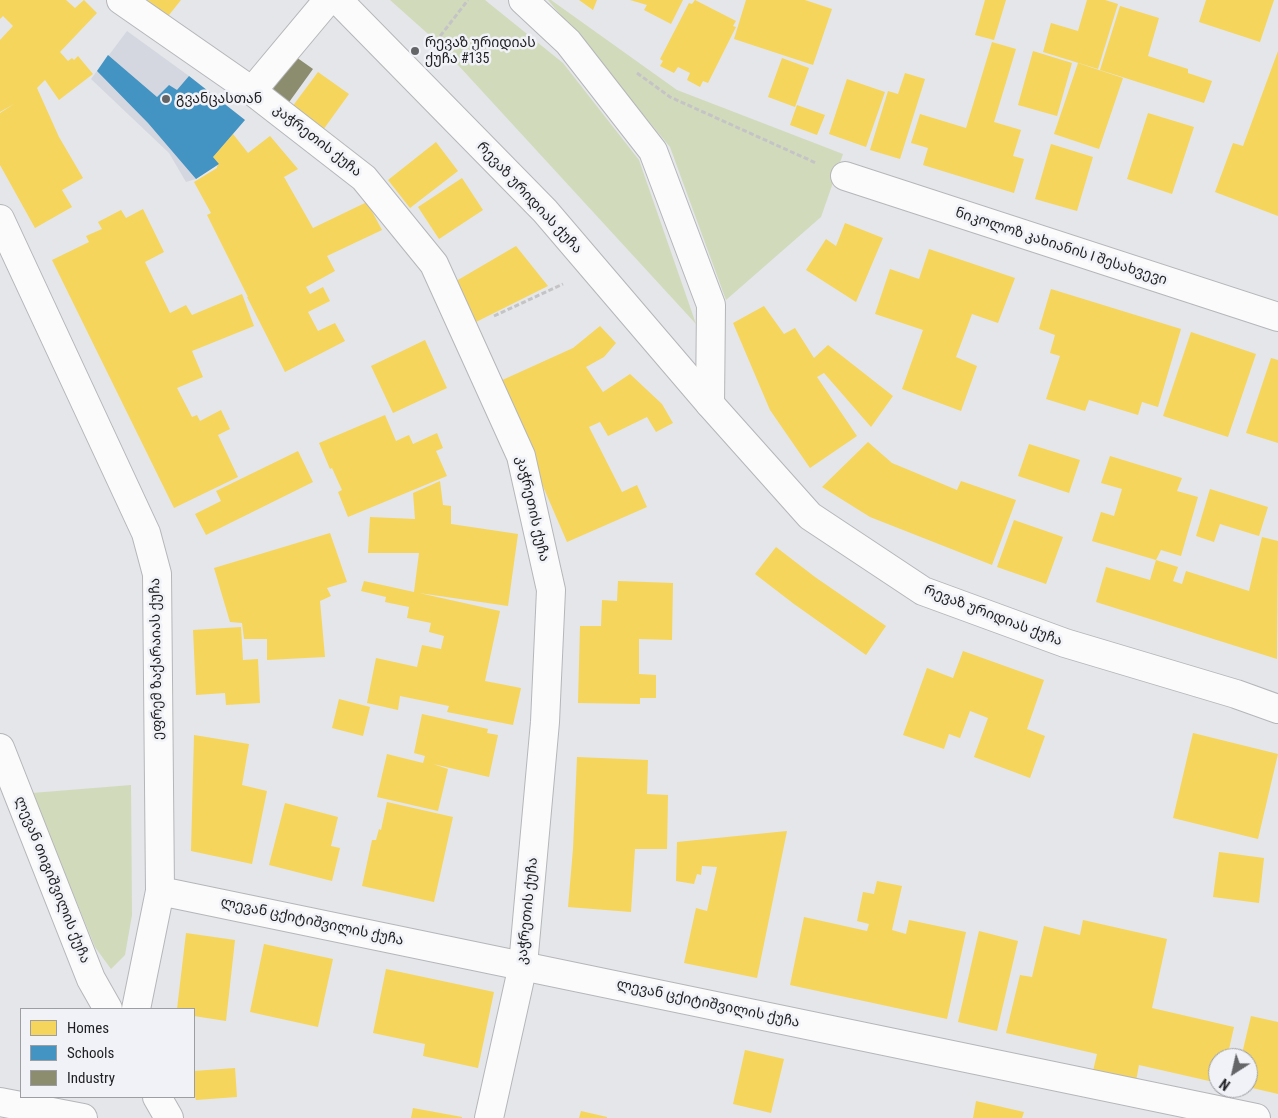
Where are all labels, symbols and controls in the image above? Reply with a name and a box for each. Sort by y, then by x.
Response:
place label: რევაზ ურიდიას ქუჩა #135 [425,35,536,68]
marker: რევაზ ურიდიას ქუჩა #135 [409,45,421,57]
place label: გვანცასთან [176,91,262,107]
marker: გვანცასთან [160,93,172,105]
street label: კაჭრეთის ქუჩა [269,101,365,181]
street label: რევაზ ურიდიას ქუჩა [473,139,585,257]
street label: ნიკოლოზ კახიანის I შესახვევი [953,205,1169,289]
street label: კაჭრეთის ქუჩა [512,455,552,563]
street label: ეფრემ ზაქარაიას ქუჩა [147,578,167,740]
street label: რევაზ ურიდიას ქუჩა [922,582,1064,650]
street label: ლევან თიგიშვილის ქუჩა [11,794,93,966]
street label: კაჭრეთის ქუჩა [514,857,542,965]
street label: ლევან ცქიტიშვილის ქუჩა [219,894,405,950]
street label: ლევან ცქიტიშვილის ქუჩა [615,976,801,1032]
legend [20,1008,195,1098]
text: Homes [67,1019,109,1037]
text: Schools [67,1044,114,1062]
north arrow [1208,1048,1258,1098]
text: Industry [67,1069,115,1087]
text: N [1217,1075,1233,1093]

